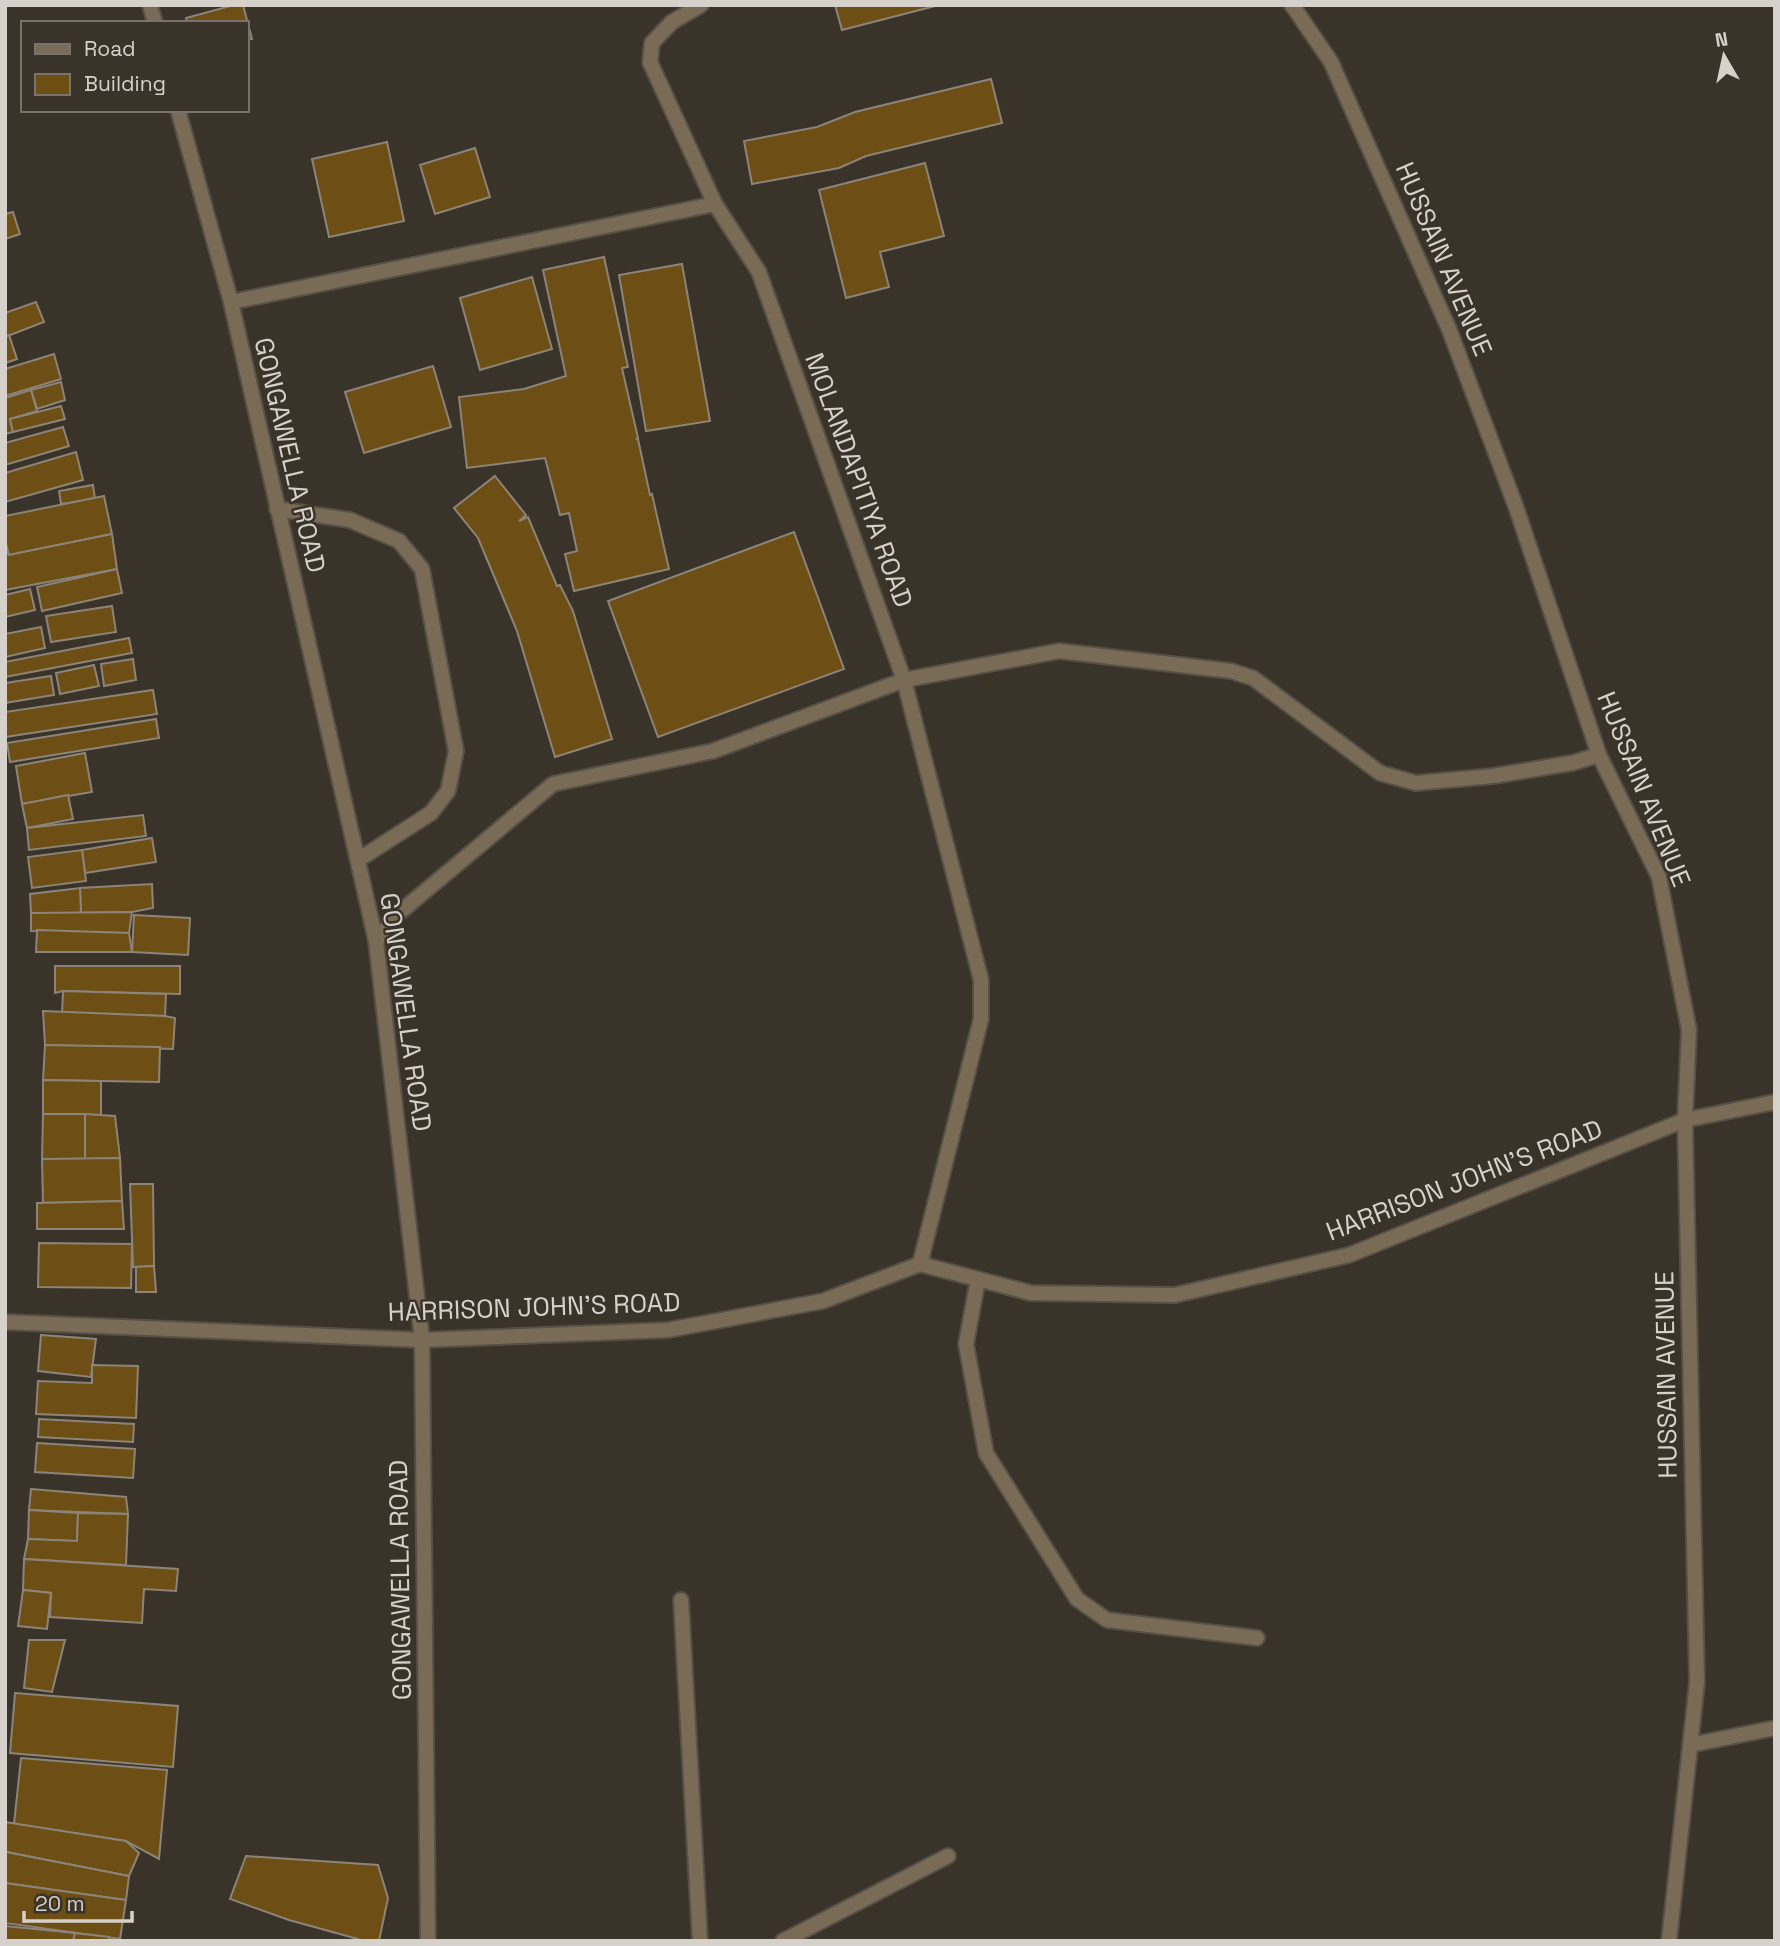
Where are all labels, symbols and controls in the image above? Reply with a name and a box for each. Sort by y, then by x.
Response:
legend [21,21,248,112]
north arrow [1689,21,1759,91]
text: N [1713,26,1730,53]
text: Road [84,35,136,62]
text: Building [84,70,166,97]
street label: HUSSAIN AVENUE [1388,157,1500,361]
street label: GONGAWELLA ROAD [246,334,334,576]
street label: MOLANDAPITIYA ROAD [797,348,921,612]
street label: HUSSAIN AVENUE [1589,686,1699,892]
street label: GONGAWELLA ROAD [372,891,440,1133]
street label: HARRISON JOHN'S ROAD [1321,1112,1607,1248]
street label: HUSSAIN AVENUE [1647,1271,1685,1479]
street label: HARRISON JOHN'S ROAD [387,1285,681,1329]
street label: GONGAWELLA ROAD [381,1460,419,1700]
scale bar [24,1880,133,1924]
text: 20 m [35,1890,85,1917]

